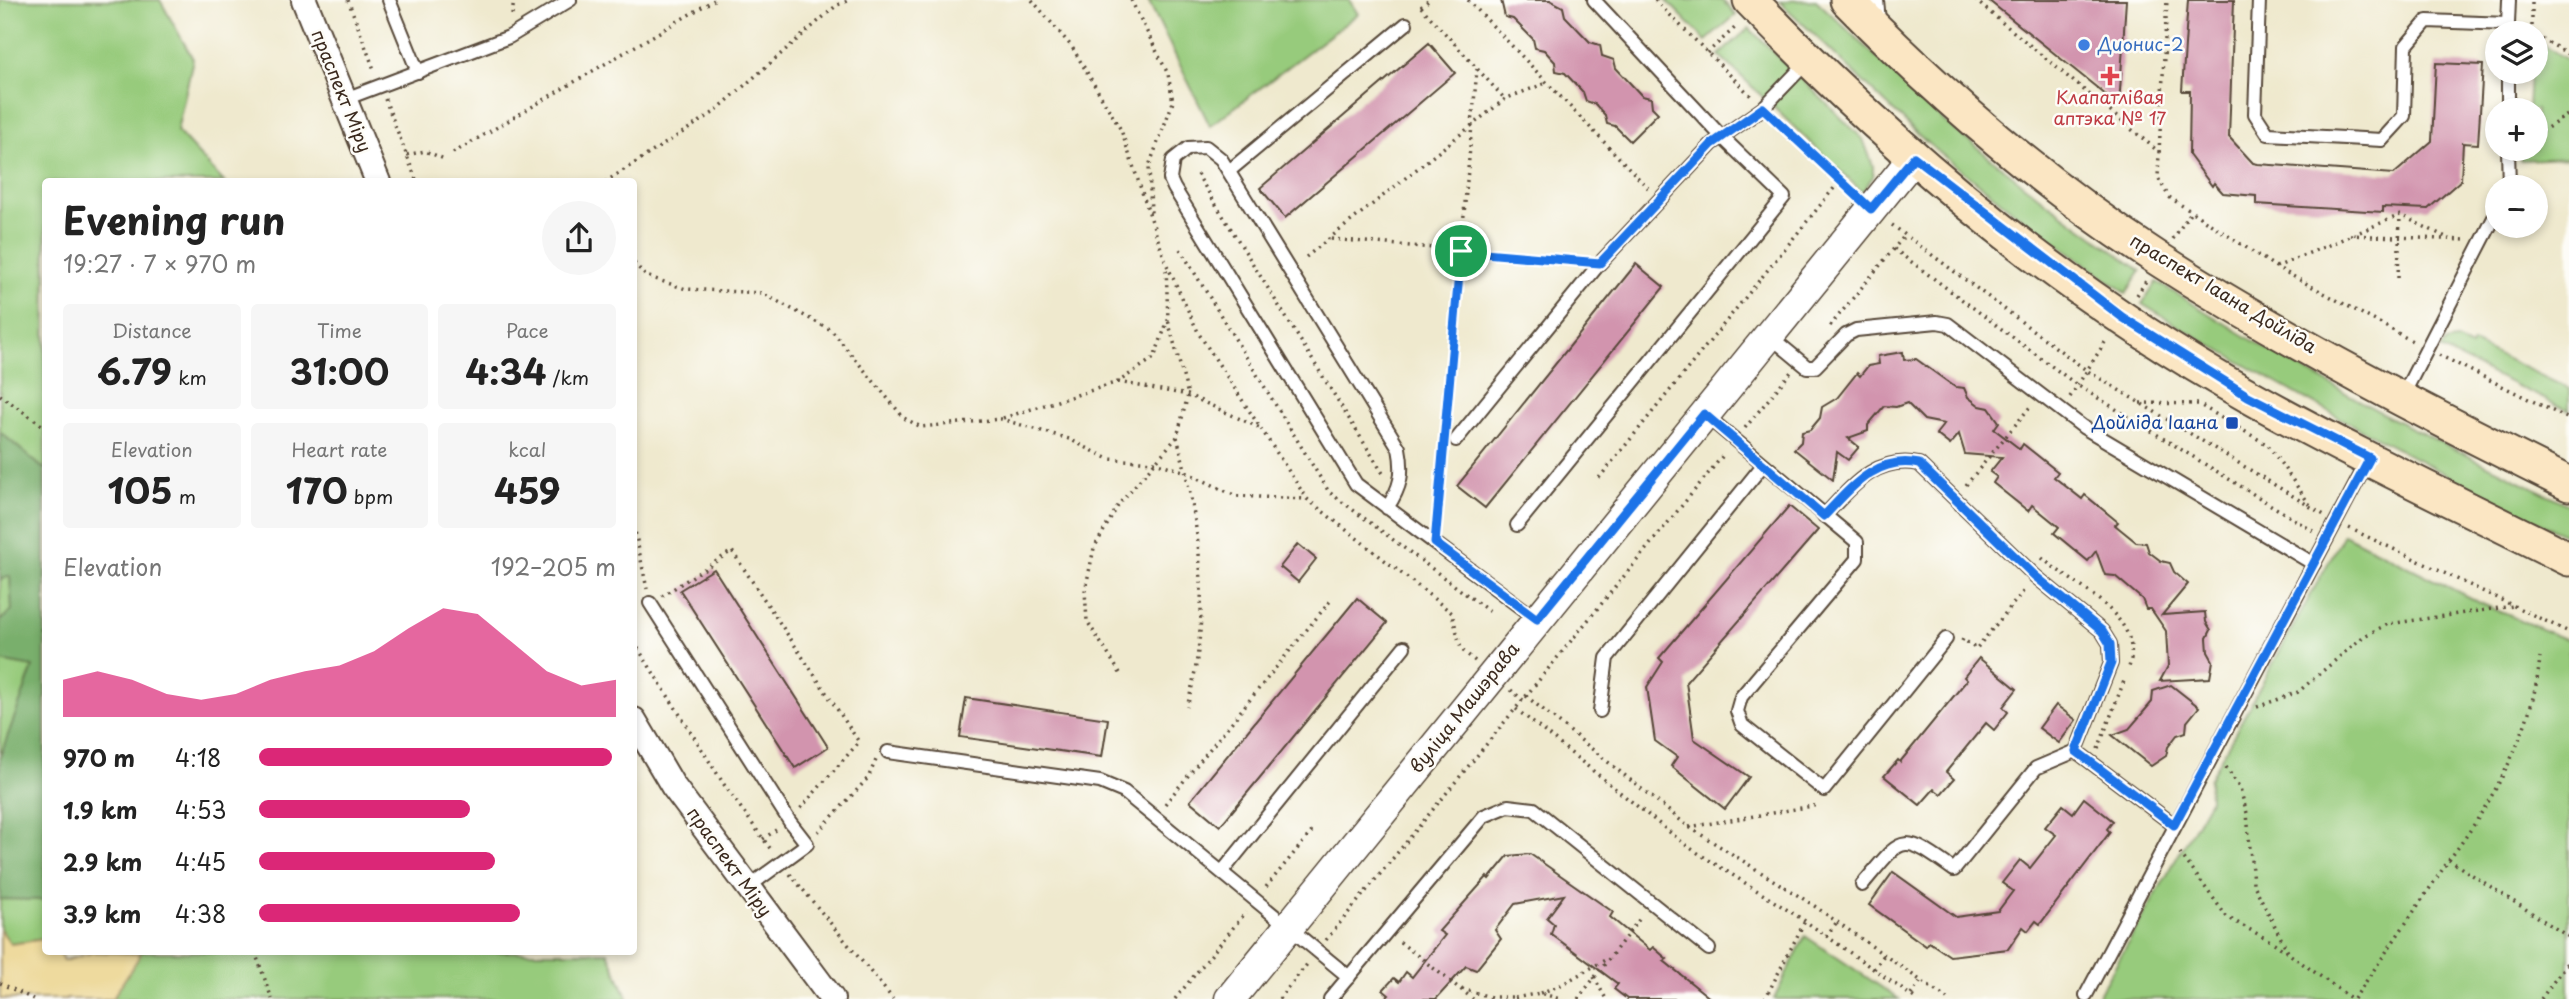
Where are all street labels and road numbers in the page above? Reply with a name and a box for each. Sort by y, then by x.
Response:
street label: праспект Міру [306,25,379,156]
street label: праспект Іаана Дойліда [2125,226,2323,360]
street label: вуліца Машэрава [1403,635,1526,778]
street label: праспект Міру [681,801,779,922]

